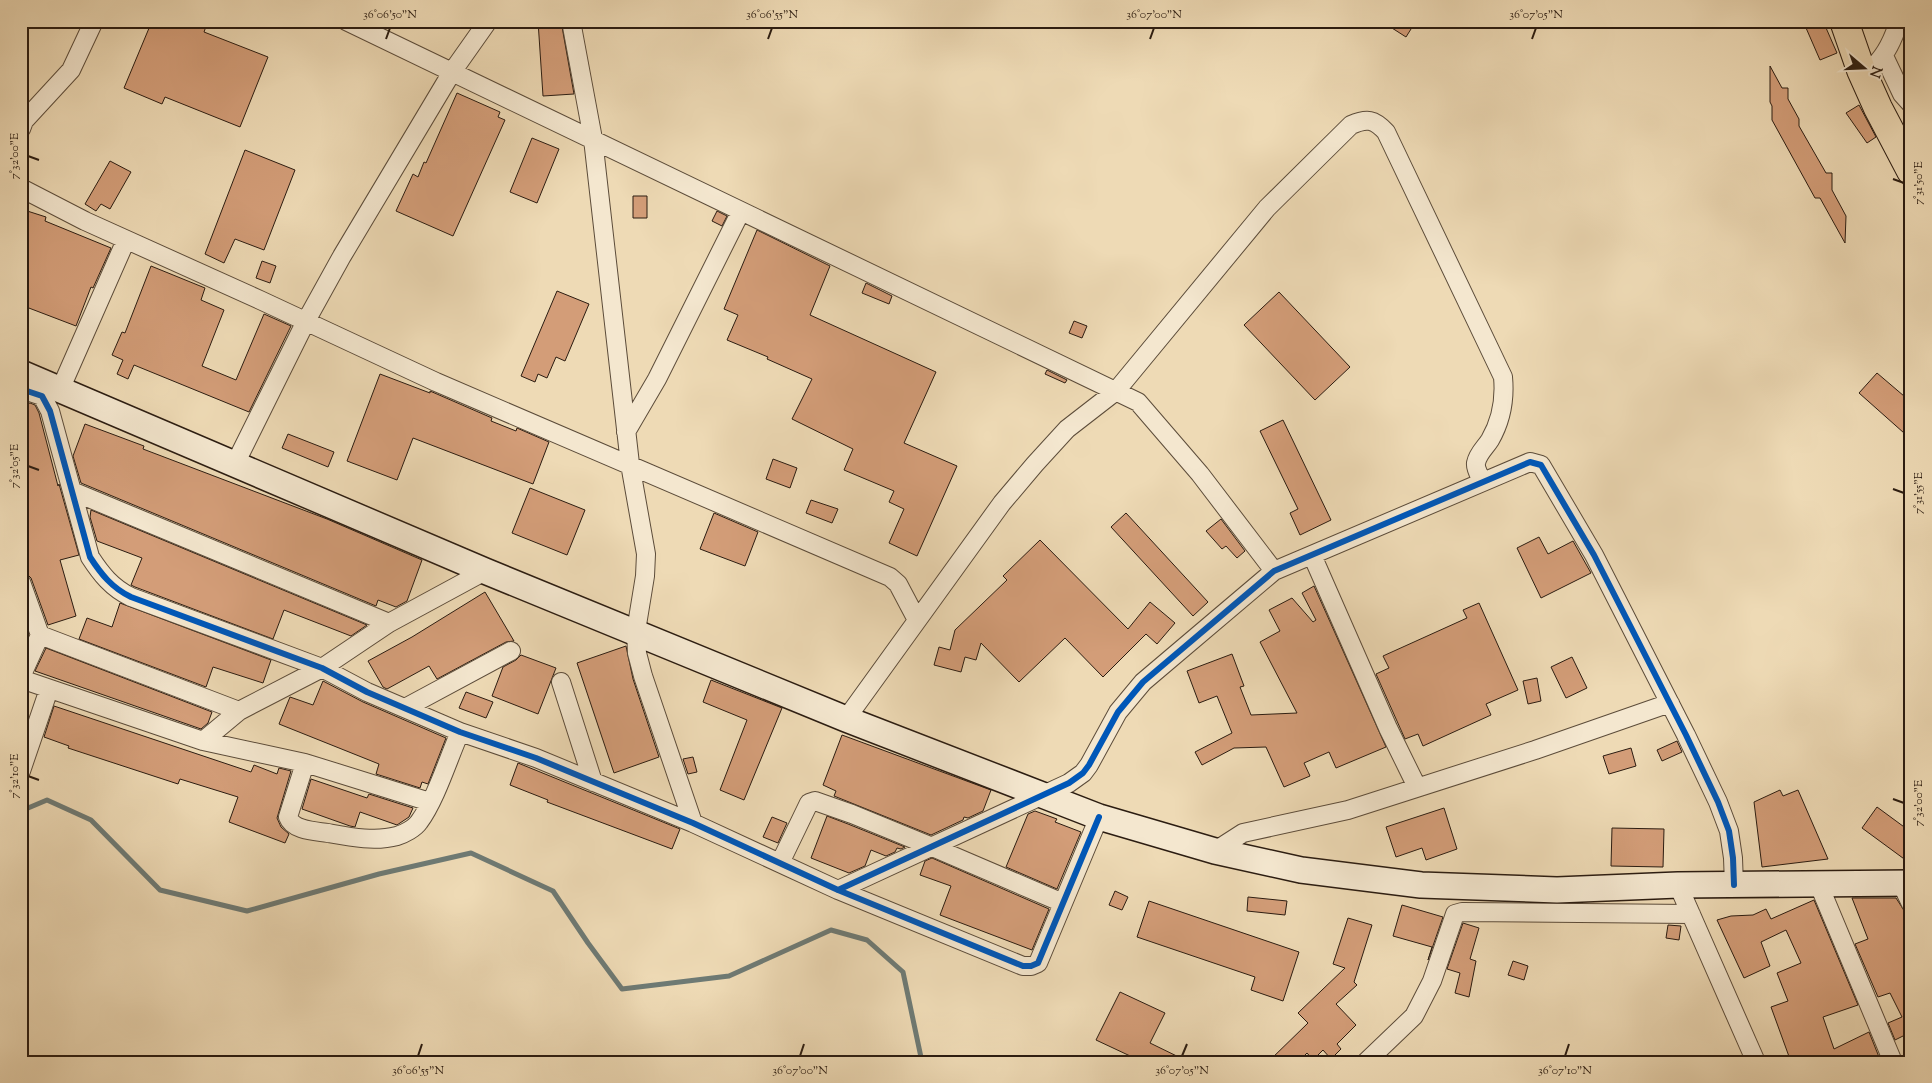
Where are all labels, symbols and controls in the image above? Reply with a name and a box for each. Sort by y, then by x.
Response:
text: 36°06'50"N [363,6,417,24]
text: 36°06'55"N [746,6,798,24]
text: 36°07'00"N [1126,6,1182,24]
text: 36°07'05"N [1509,6,1563,24]
north arrow [1840,42,1890,92]
text: N [1863,63,1886,80]
text: 7°32'00"E [6,132,24,179]
text: 7°31'50"E [1910,160,1928,205]
text: 7°32'05"E [6,443,24,488]
text: 7°31'55"E [1910,471,1928,514]
text: 7°32'10"E [6,753,24,798]
text: 7°32'00"E [1910,779,1928,826]
text: 36°06'55"N [392,1062,444,1080]
text: 36°07'00"N [772,1062,828,1080]
text: 36°07'05"N [1155,1062,1209,1080]
text: 36°07'10"N [1538,1062,1592,1080]

